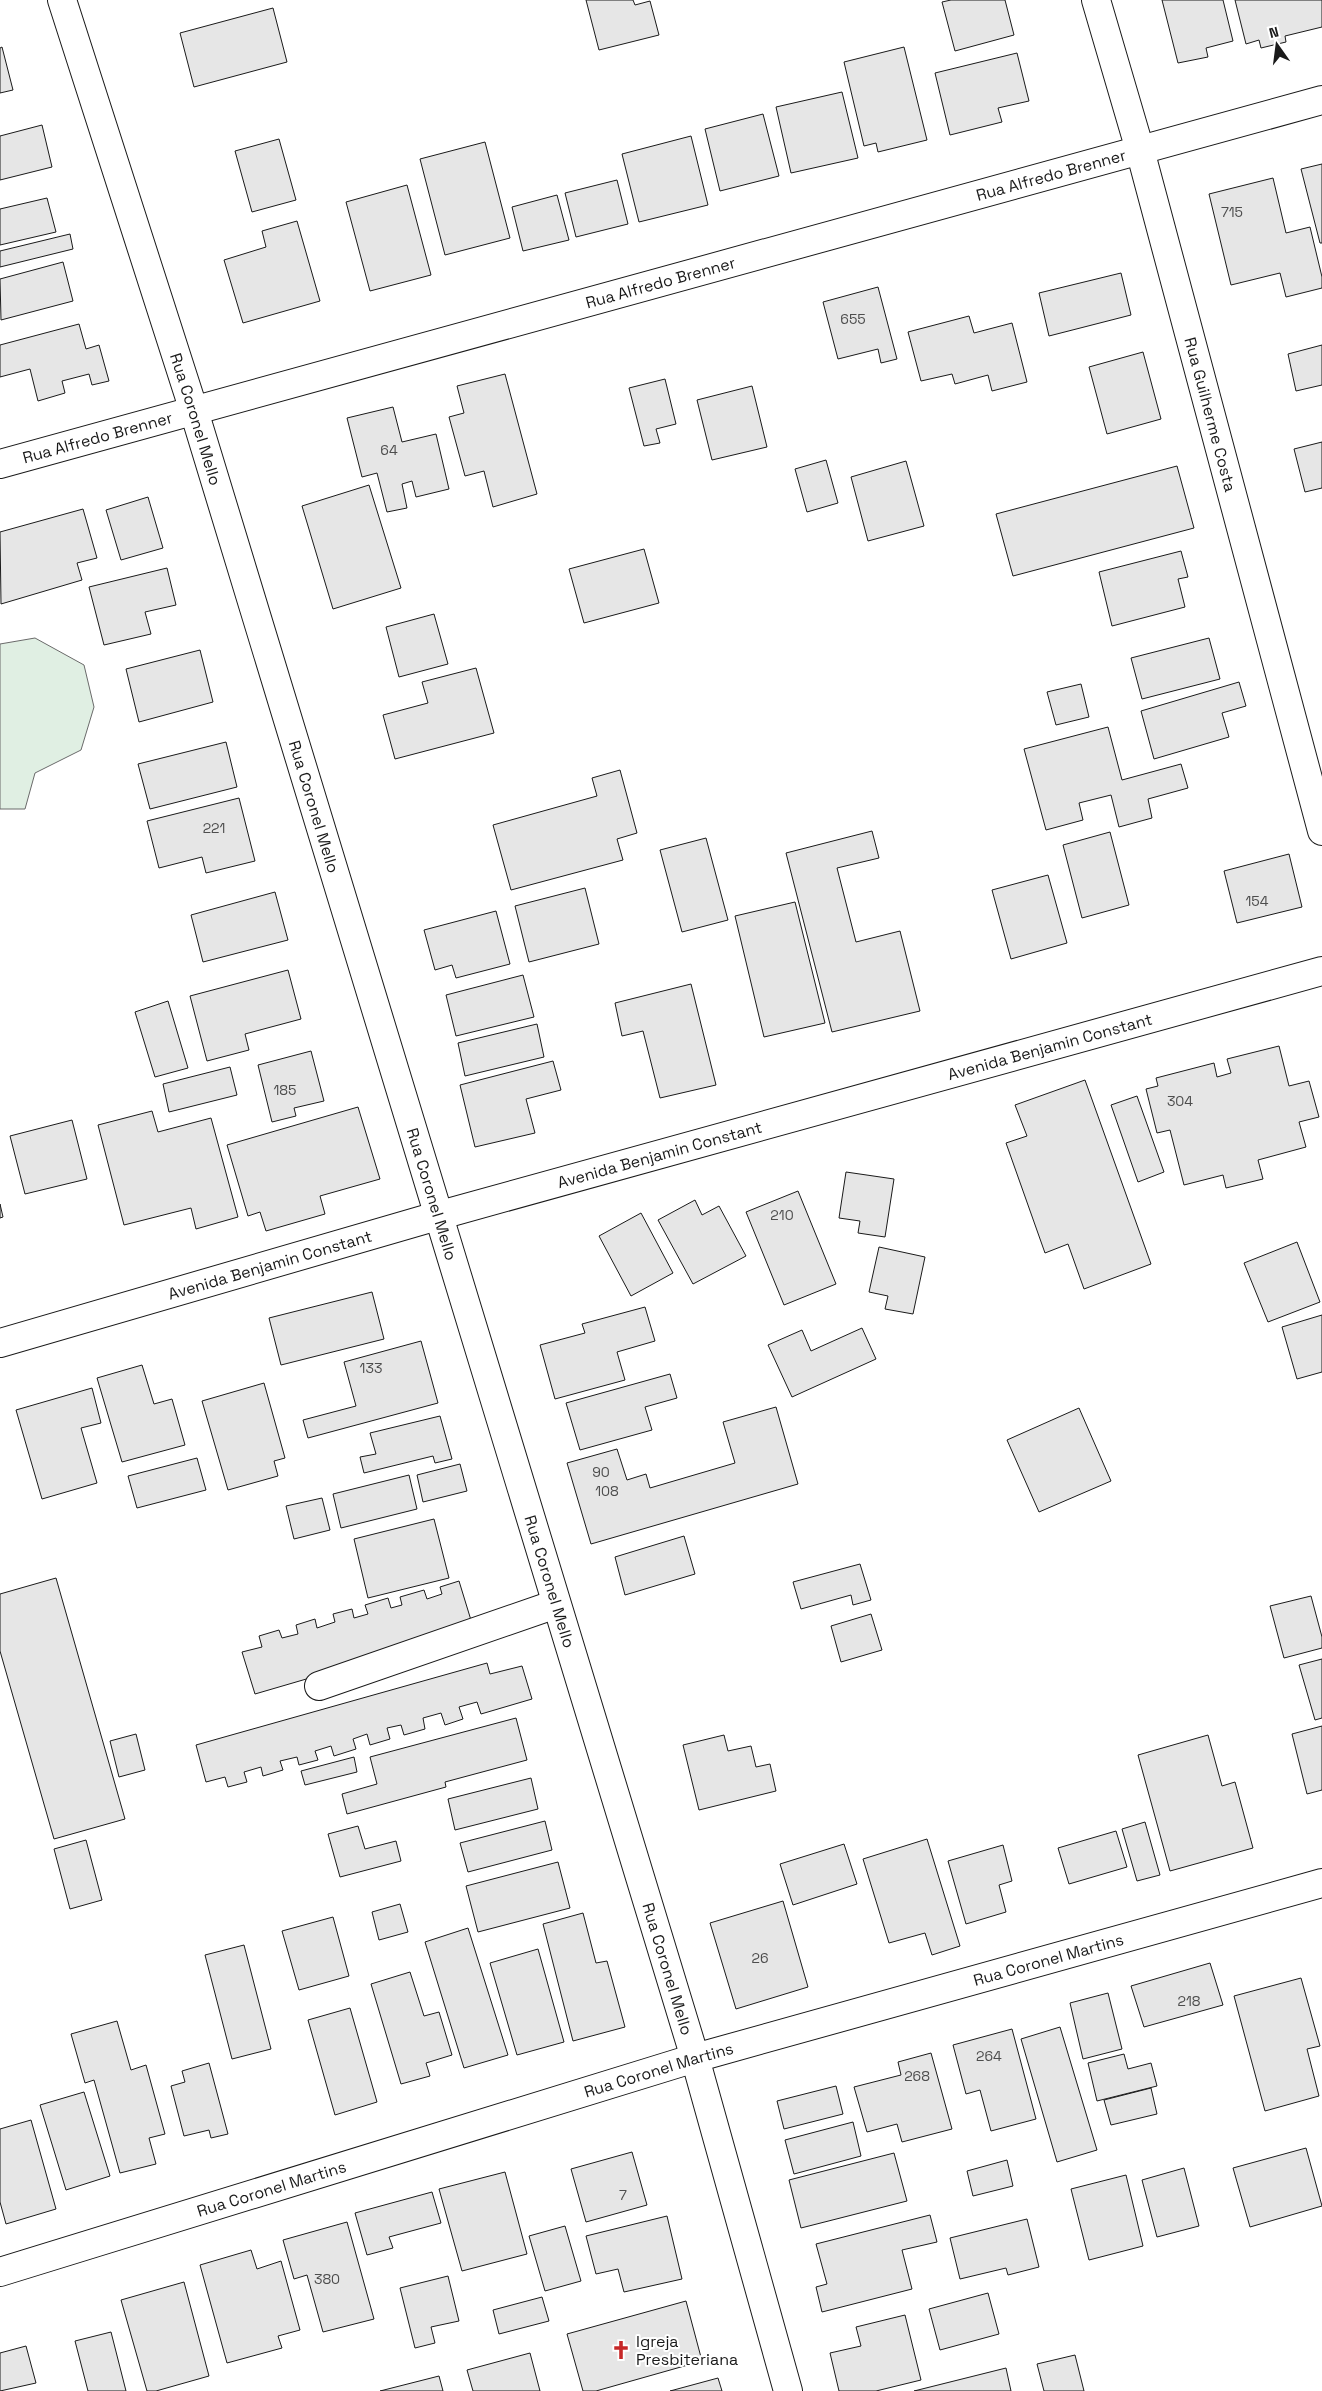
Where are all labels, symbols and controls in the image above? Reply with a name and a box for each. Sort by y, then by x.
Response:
north arrow [1252,20,1302,70]
text: N [1267,23,1281,42]
street label: Rua Alfredo Brenner [974,144,1128,206]
house number: 715 [1221,203,1243,221]
street label: Rua Alfredo Brenner [583,252,738,313]
house number: 655 [840,310,866,328]
street label: Rua Guilherme Costa [1179,335,1241,494]
street label: Rua Coronel Mello [165,350,226,488]
street label: Rua Alfredo Brenner [20,407,175,468]
house number: 64 [380,441,398,459]
street label: Rua Coronel Mello [284,738,344,875]
house number: 221 [203,819,225,837]
house number: 154 [1246,892,1269,910]
street label: Avenida Benjamin Constant [945,1009,1155,1085]
house number: 185 [274,1081,296,1099]
house number: 304 [1167,1092,1193,1110]
street label: Avenida Benjamin Constant [555,1117,764,1193]
street label: Rua Coronel Mello [402,1125,462,1263]
house number: 210 [770,1206,794,1224]
street label: Avenida Benjamin Constant [166,1225,374,1305]
house number: 133 [360,1359,382,1377]
house number: 90 [592,1463,610,1481]
house number: 108 [595,1482,619,1500]
street label: Rua Coronel Mello [519,1513,580,1650]
street label: Rua Coronel Mello [637,1900,697,2038]
street label: Rua Coronel Martins [971,1929,1126,1991]
house number: 26 [751,1949,769,1967]
house number: 218 [1177,1992,1201,2010]
street label: Rua Coronel Martins [581,2038,736,2103]
house number: 264 [976,2047,1002,2065]
house number: 268 [904,2067,930,2085]
street label: Rua Coronel Martins [194,2156,349,2222]
house number: 7 [619,2186,627,2204]
house number: 380 [314,2270,340,2288]
place label: Igreja Presbiteriana [636,2331,738,2370]
church icon: Igreja Presbiteriana [610,2339,632,2361]

